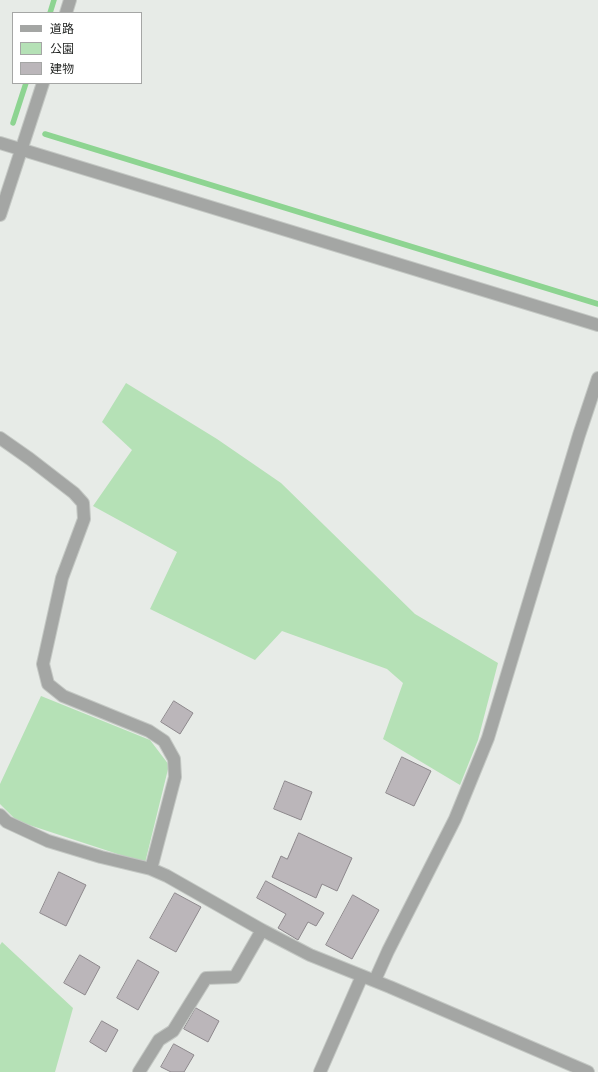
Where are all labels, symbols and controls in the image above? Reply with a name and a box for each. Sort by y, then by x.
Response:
legend [12,12,142,84]
text: 道路 [50,21,74,38]
text: 公園 [50,41,74,58]
text: 建物 [50,61,74,78]

